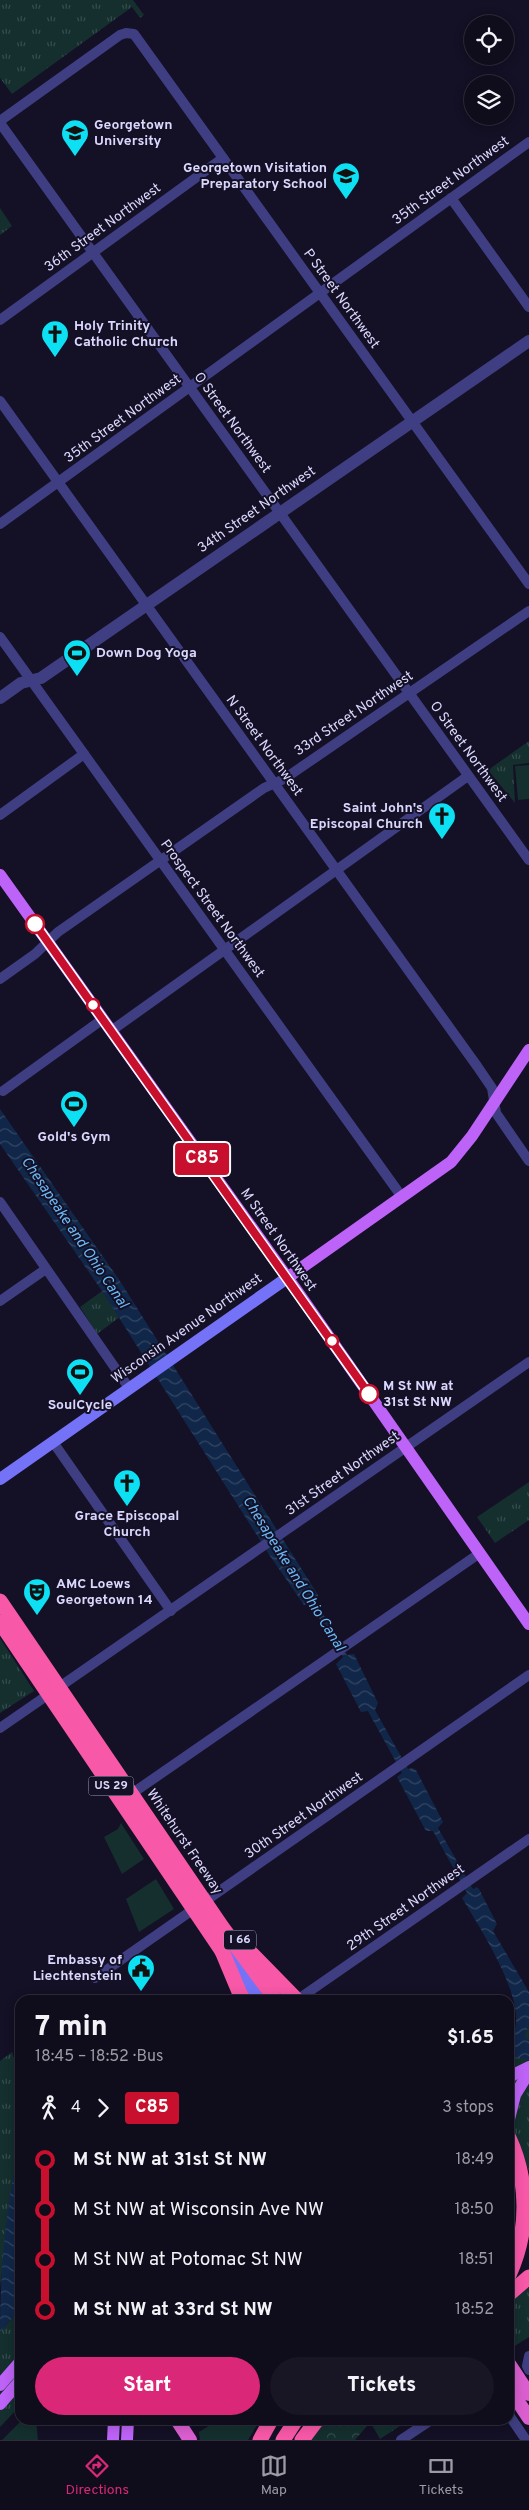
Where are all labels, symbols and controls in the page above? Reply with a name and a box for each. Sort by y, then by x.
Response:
map controls [464,15,514,125]
button: locate [464,15,514,65]
button: layers [464,75,514,125]
place label: Georgetown University [94,117,173,150]
school or university icon: Georgetown University [60,118,90,157]
street label: 35th Street Northwest [389,133,513,229]
place label: Georgetown Visitation Preparatory School [183,160,327,193]
school or university icon: Georgetown Visitation Preparatory School [331,161,361,200]
street label: 36th Street Northwest [41,180,165,276]
street label: P Street Northwest [299,246,383,352]
place label: Holy Trinity Catholic Church [74,318,178,351]
church icon: Holy Trinity Catholic Church [40,319,70,358]
street label: O Street Northwest [190,369,274,477]
street label: 35th Street Northwest [61,371,185,467]
street label: 34th Street Northwest [195,463,319,557]
sports icon: Down Dog Yoga [62,638,92,677]
place label: Down Dog Yoga [96,645,197,662]
street label: 33rd Street Northwest [291,668,417,760]
street label: N Street Northwest [222,692,306,800]
street label: O Street Northwest [426,698,510,806]
place label: Saint John's Episcopal Church [310,800,423,833]
church icon: Saint John's Episcopal Church [427,801,457,840]
street label: Prospect Street Northwest [156,837,268,981]
unlabelled marker [25,914,45,934]
unlabelled marker [86,998,100,1012]
sports icon: Gold's Gym [59,1089,89,1128]
place label: Gold's Gym [37,1129,111,1146]
line badge: C85 [173,1143,231,1175]
text: C85 [185,1147,219,1170]
water label: Chesapeake and Ohio Canal [16,1153,133,1314]
street label: M Street Northwest [236,1185,320,1295]
street label: Wisconsin Avenue Northwest [108,1270,266,1388]
unlabelled marker [325,1334,339,1348]
sports icon: SoulCycle [65,1357,95,1396]
place label: M St NW at 31st St NW [383,1378,454,1411]
marker: M St NW at 31st St NW [359,1384,379,1404]
place label: SoulCycle [48,1397,113,1414]
street label: 31st Street Northwest [283,1428,403,1520]
church icon: Grace Episcopal Church [112,1468,142,1507]
water label: Chesapeake and Ohio Canal [237,1493,349,1656]
place label: Grace Episcopal Church [75,1508,179,1541]
place label: AMC Loews Georgetown 14 [56,1576,153,1609]
theatre icon: AMC Loews Georgetown 14 [22,1577,52,1616]
street label: 30th Street Northwest [242,1769,366,1863]
road number: US 29 [88,1776,134,1795]
street label: Whitehurst Freeway [142,1786,226,1898]
street label: 29th Street Northwest [344,1861,468,1955]
road number: I 66 [224,1930,256,1950]
place label: Embassy of Liechtenstein [33,1952,122,1985]
public building icon: Embassy of Liechtenstein [126,1953,156,1992]
text: 7 min [35,2010,108,2046]
text: $1.65 [447,2026,494,2050]
text: 18:45 – 18:52 · Bus [35,2047,163,2067]
icon: walk [35,2094,63,2122]
icon: forward [89,2094,117,2122]
text: C85 [135,2096,169,2119]
text: 4 [71,2098,81,2118]
text: 3 stops [442,2098,494,2118]
text: M St NW at 31st St NW [73,2148,267,2172]
text: 18:49 [455,2150,494,2170]
text: M St NW at Wisconsin Ave NW [73,2198,324,2222]
text: 18:50 [454,2200,494,2220]
text: M St NW at Potomac St NW [73,2248,303,2272]
text: 18:51 [459,2250,494,2270]
text: M St NW at 33rd St NW [73,2298,273,2322]
text: 18:52 [455,2300,494,2320]
button: Start [35,2357,260,2415]
button: Tickets [270,2357,494,2415]
tab: Directions [65,2452,129,2499]
tab: Map [260,2452,288,2499]
tab: Tickets [419,2452,464,2499]

